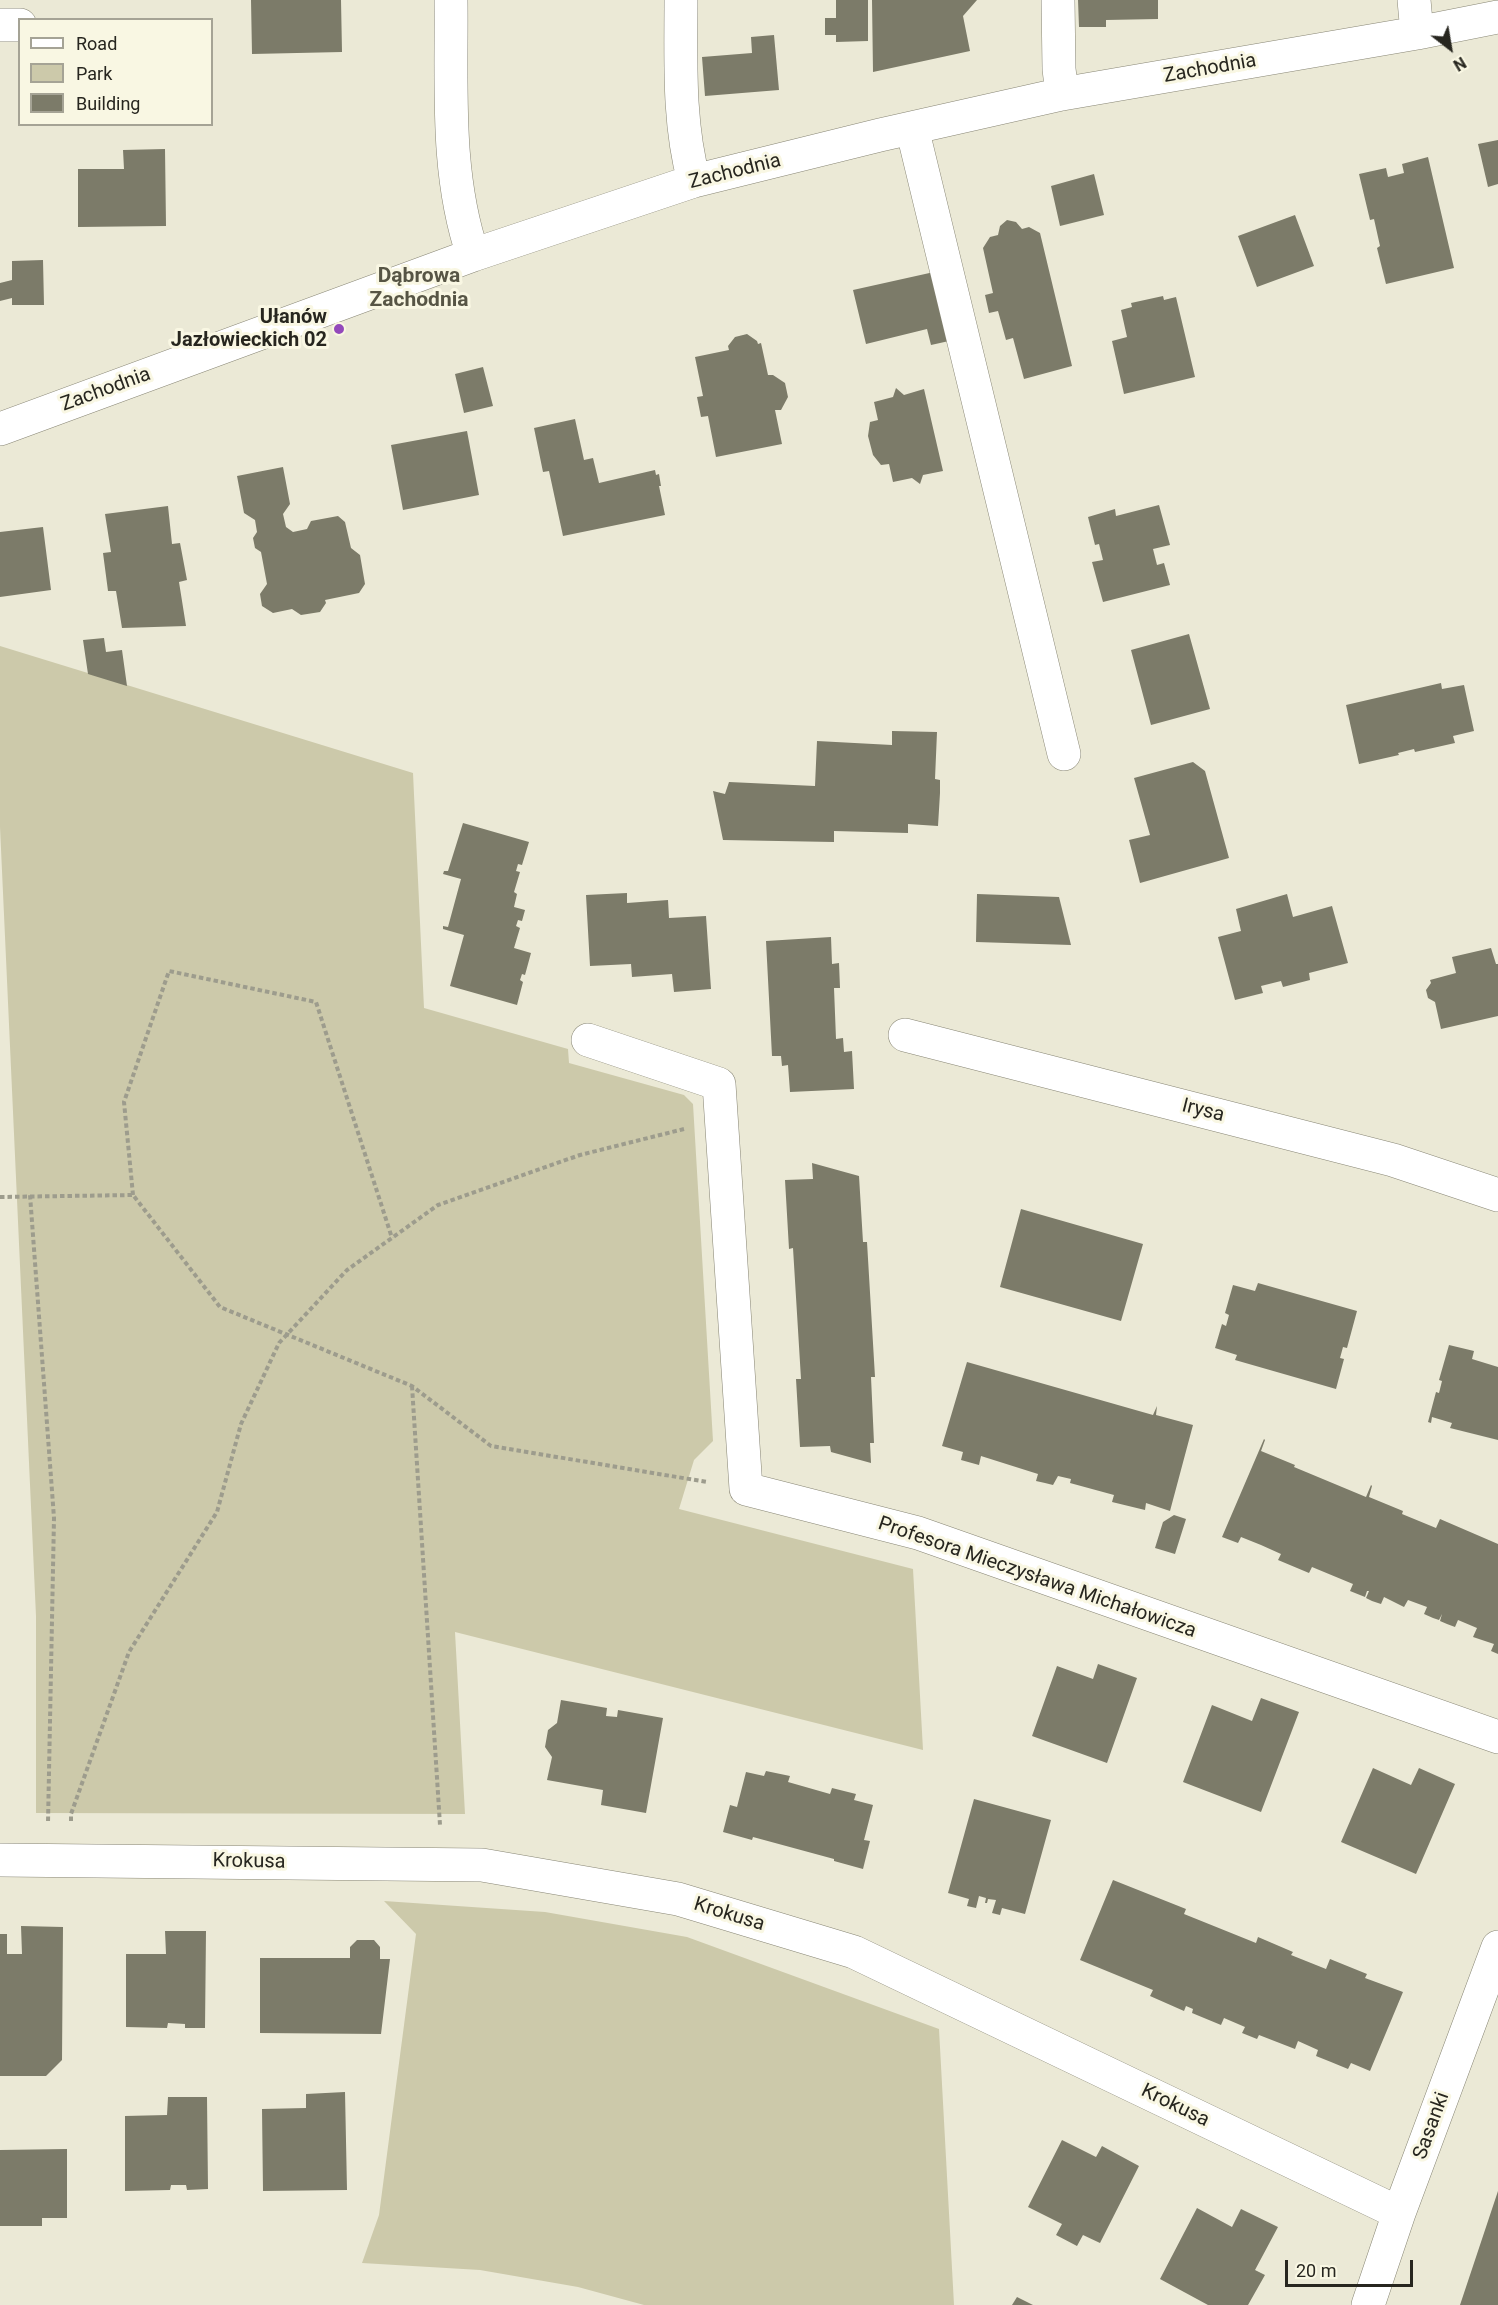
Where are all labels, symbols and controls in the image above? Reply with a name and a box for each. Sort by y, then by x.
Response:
legend [18,18,213,126]
north arrow [1420,18,1480,78]
text: Road [76,33,117,54]
street label: Zachodnia [1162,49,1258,89]
text: N [1450,53,1469,75]
text: Park [76,63,112,84]
text: Building [76,93,140,114]
street label: Zachodnia [687,149,783,195]
district label: Dąbrowa Zachodnia [370,264,468,314]
place label: Ułanów Jazłowieckich 02 [171,306,327,353]
marker: Ułanów Jazłowieckich 02 [332,322,346,336]
street label: Zachodnia [58,363,154,417]
street label: Irysa [1179,1094,1227,1128]
street label: Profesora Mieczysława Michałowicza [875,1512,1199,1644]
street label: Krokusa [212,1849,286,1875]
street label: Krokusa [691,1893,767,1937]
street label: Krokusa [1137,2079,1213,2133]
street label: Sasanki [1409,2089,1455,2163]
scale bar [1288,2248,1416,2286]
text: 20 m [1296,2260,1336,2281]

